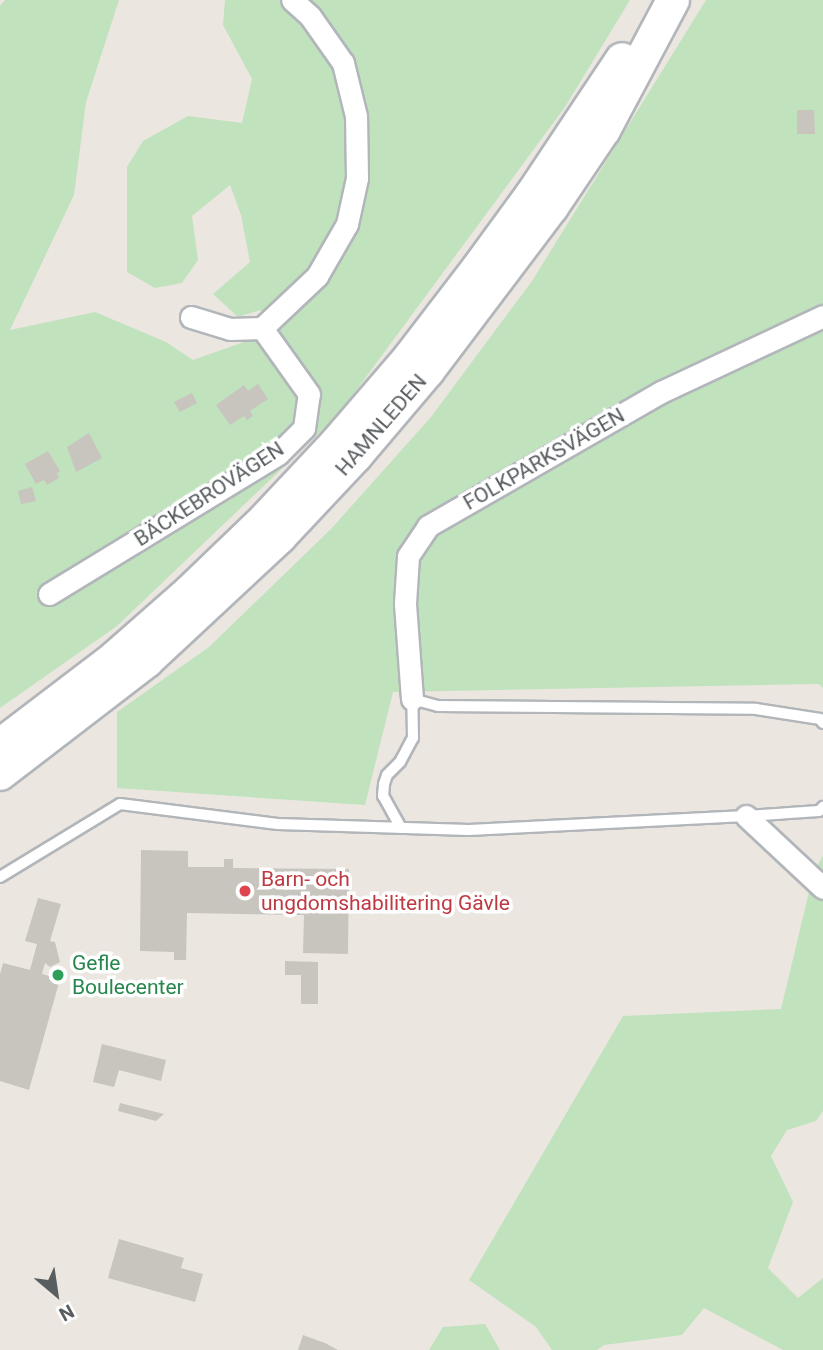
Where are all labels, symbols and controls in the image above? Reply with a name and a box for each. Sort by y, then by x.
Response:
street label: HAMNLEDEN [330,369,432,481]
street label: FOLKPARKSVÄGEN [459,403,629,515]
street label: BÄCKEBROVÄGEN [130,436,288,552]
place label: Barn- och ungdomshabilitering Gävle [261,866,510,916]
marker: Barn- och ungdomshabilitering Gävle [235,881,255,901]
place label: Gefle Boulecenter [72,950,184,1000]
marker: Gefle Boulecenter [50,967,66,983]
north arrow [21,1259,91,1329]
text: N [55,1299,78,1326]

